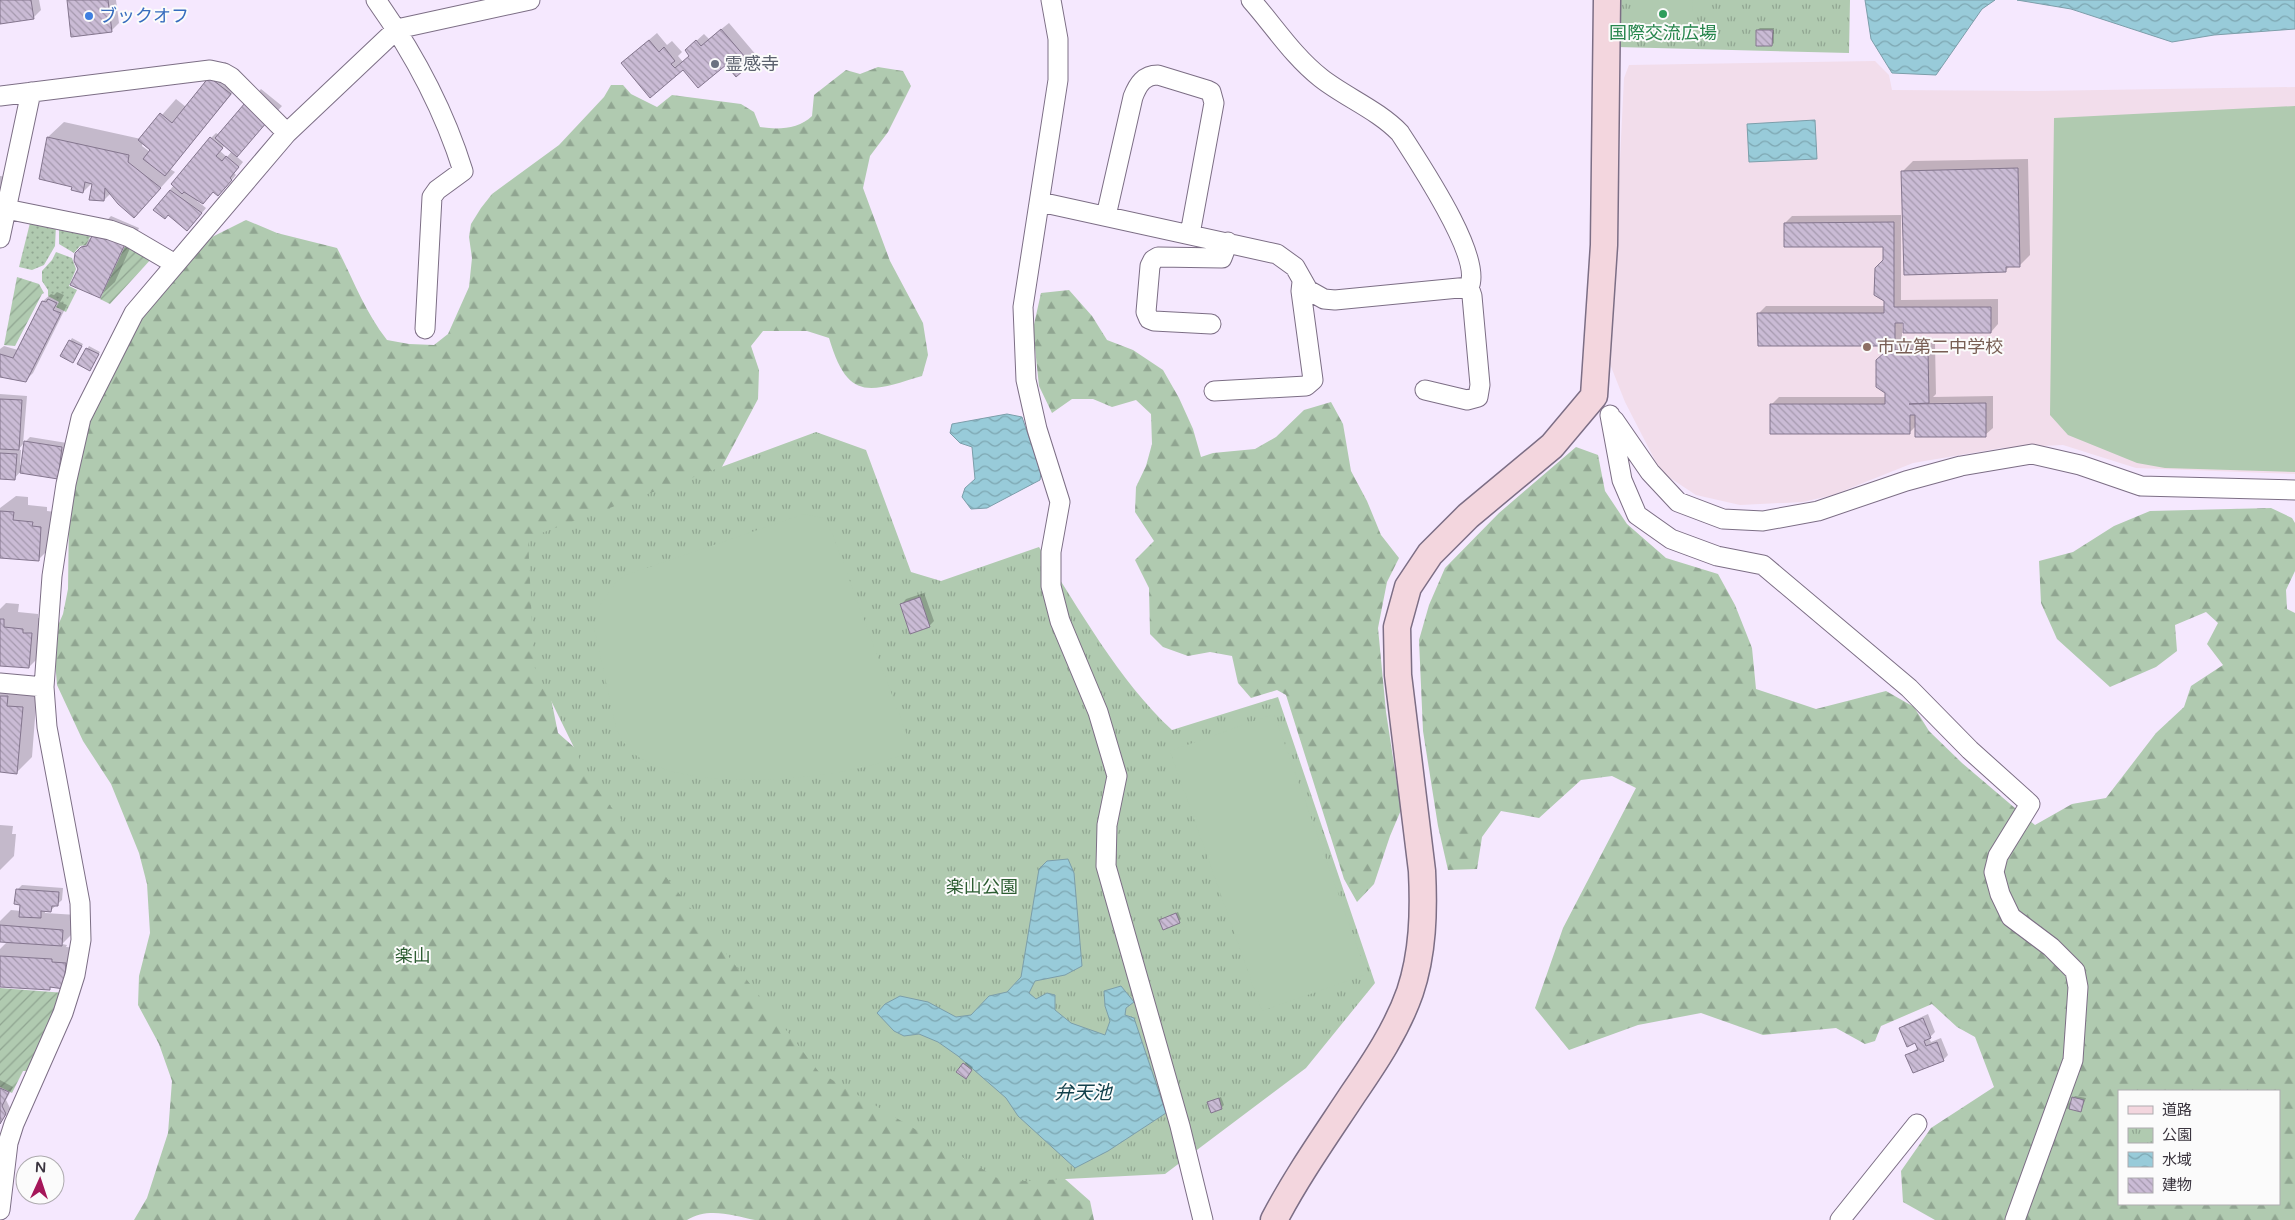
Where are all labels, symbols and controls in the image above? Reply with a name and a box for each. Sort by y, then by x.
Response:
place label: ブックオフ [99,5,189,27]
marker: 国際交流広場 [1657,8,1669,20]
marker: ブックオフ [83,10,95,22]
place label: 国際交流広場 [1609,22,1717,44]
place label: 霊感寺 [725,53,779,75]
marker: 霊感寺 [709,58,721,70]
place label: 市立第二中学校 [1877,336,2003,358]
marker: 市立第二中学校 [1861,341,1873,353]
park label: 楽山公園 [946,876,1018,898]
park label: 楽山 [395,945,431,967]
water label: 弁天池 [1054,1082,1113,1104]
legend [2118,1090,2280,1205]
text: 道路 [2162,1101,2192,1119]
text: 公園 [2162,1126,2192,1144]
text: 水域 [2162,1151,2192,1169]
north arrow [15,1155,65,1205]
text: N [35,1159,47,1176]
text: 建物 [2162,1176,2192,1194]

